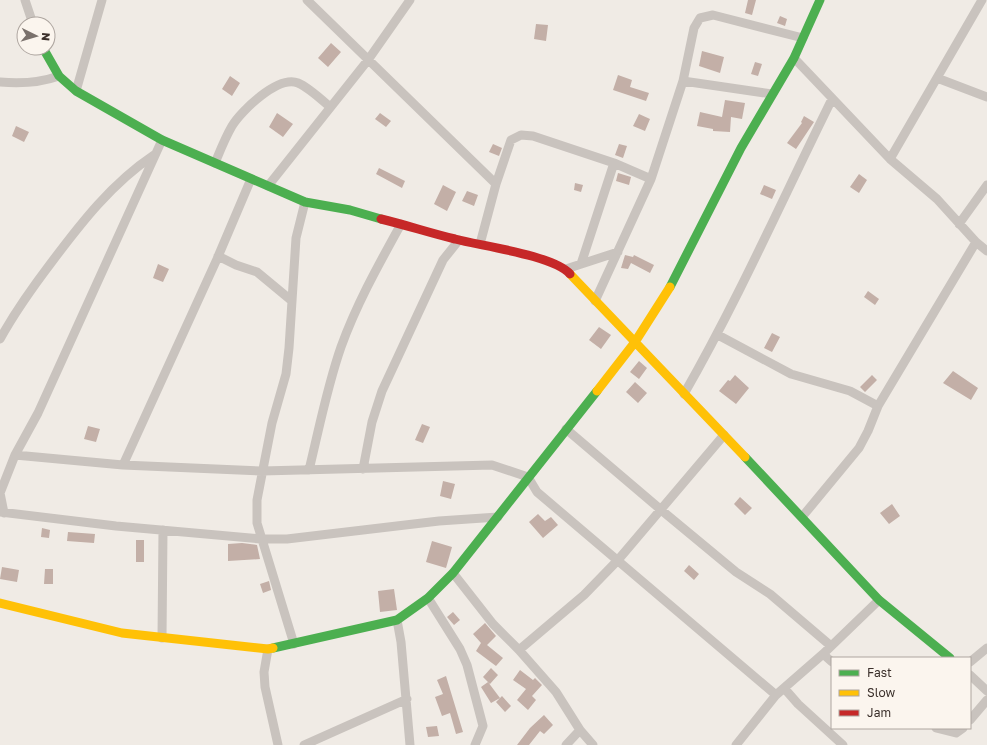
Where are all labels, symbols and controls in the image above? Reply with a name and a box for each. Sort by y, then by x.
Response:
north arrow [16,16,56,56]
text: N [40,32,53,42]
legend [831,657,971,729]
text: Fast [867,665,892,680]
text: Slow [867,685,895,700]
text: Jam [867,705,891,720]

